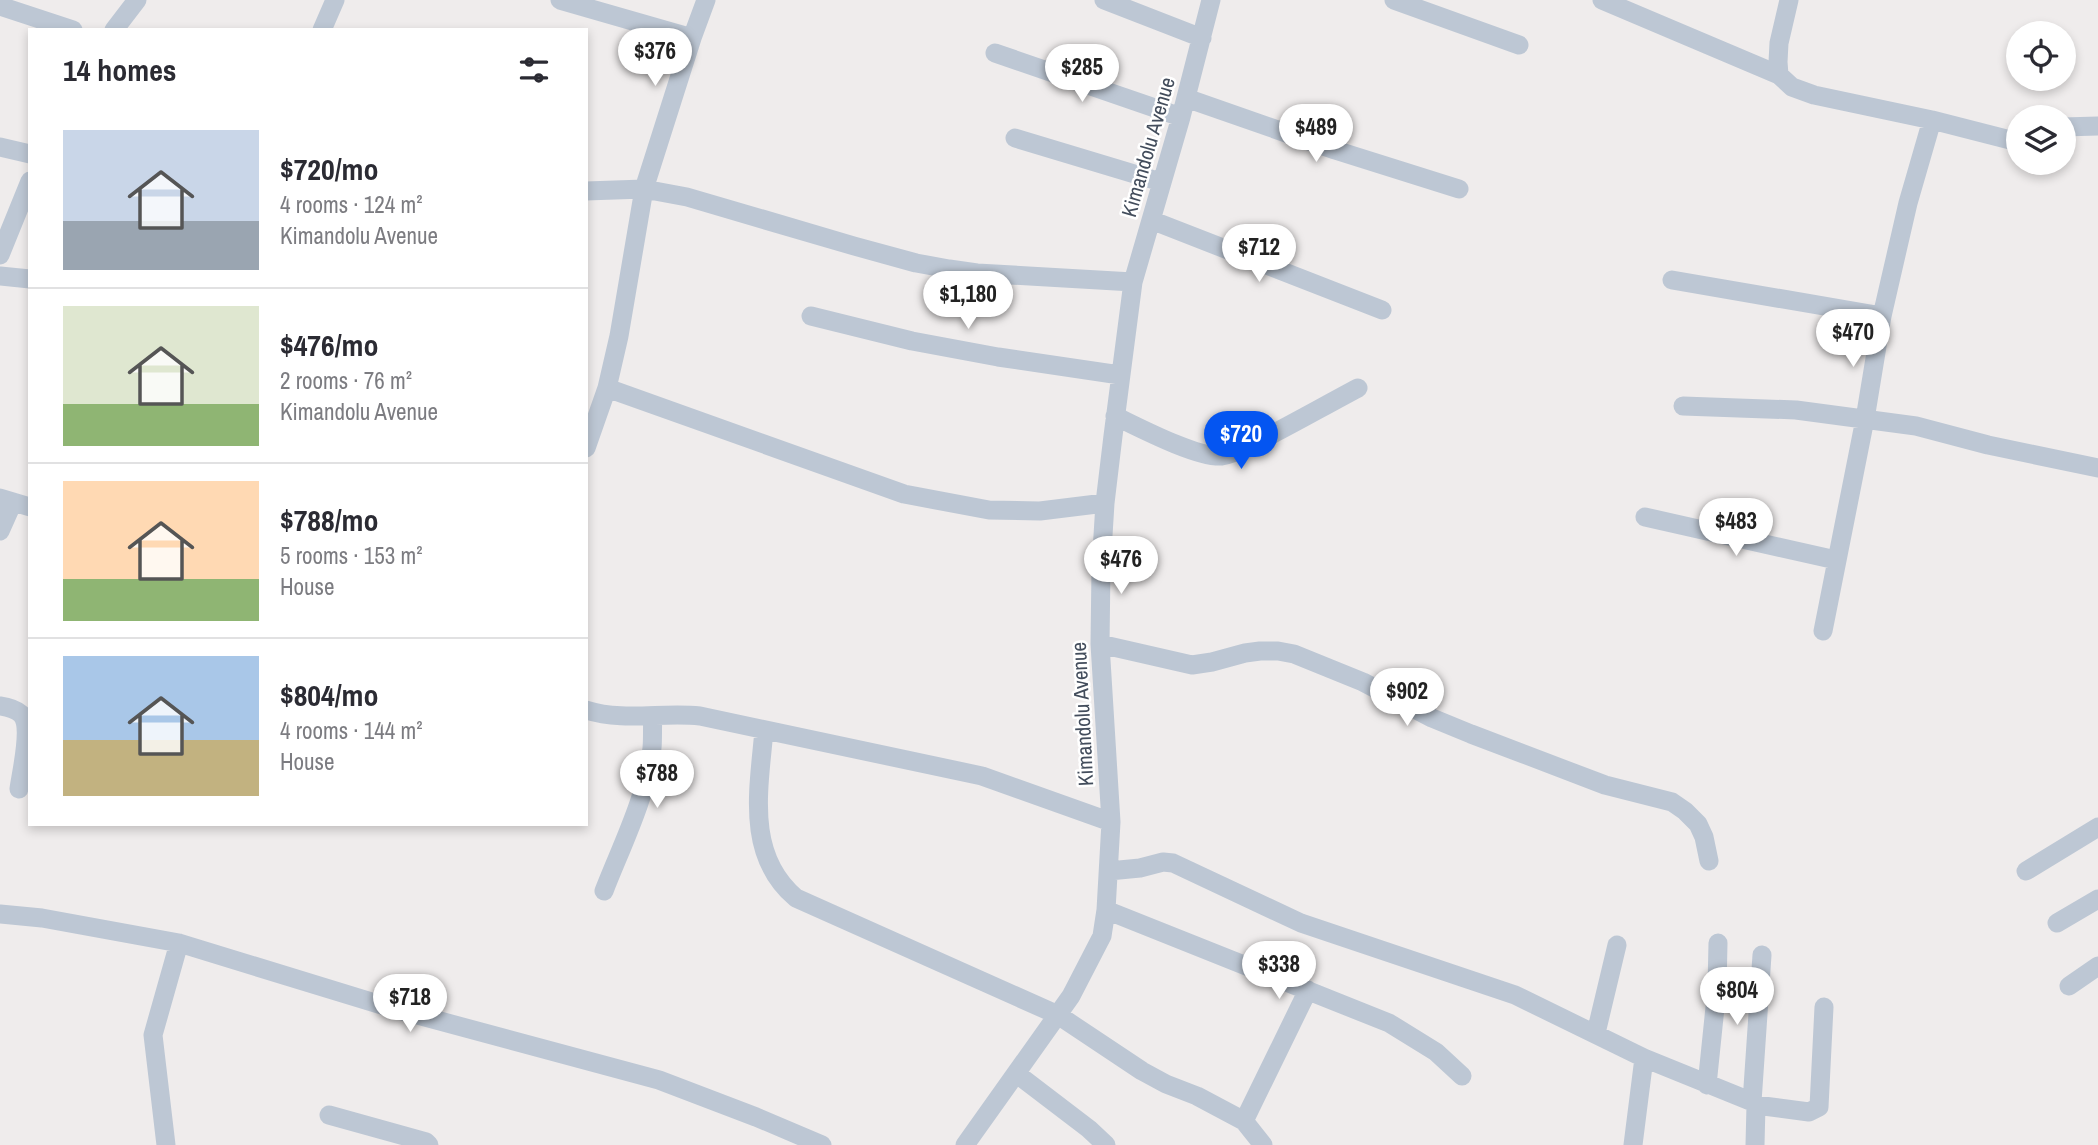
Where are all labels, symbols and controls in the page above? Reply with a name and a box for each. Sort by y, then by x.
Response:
map controls [2006,21,2076,175]
button: locate [2006,21,2076,91]
pin: $376 [614,28,696,88]
text: $376 [634,35,676,66]
pin: $285 [1041,44,1123,104]
text: 14 homes [63,50,177,90]
icon: filters [515,51,553,89]
text: $285 [1061,51,1103,82]
street label: Kimandolu Avenue [1114,74,1182,220]
pin: $489 [1275,104,1357,164]
button: layers [2006,105,2076,175]
text: $489 [1295,111,1337,142]
text: $720/mo [280,149,378,189]
icon: home [119,158,203,242]
text: 4 rooms · 124 m² [280,189,423,220]
text: Kimandolu Avenue [280,220,438,251]
pin: $712 [1218,224,1300,284]
text: $712 [1238,231,1280,262]
pin: $1,180 [911,272,1025,331]
text: $1,180 [939,278,997,309]
pin: $470 [1812,310,1894,369]
text: $470 [1832,316,1874,347]
text: $476/mo [280,325,378,365]
icon: home [119,334,203,418]
text: 2 rooms · 76 m² [280,365,412,396]
text: Kimandolu Avenue [280,396,438,427]
pin: $720 [1200,412,1282,471]
text: $720 [1220,418,1262,449]
pin: $483 [1695,498,1777,558]
text: $788/mo [280,500,378,540]
text: $483 [1715,505,1757,536]
icon: home [119,509,203,593]
pin: $476 [1080,536,1162,596]
text: 5 rooms · 153 m² [280,540,423,571]
text: $476 [1100,543,1142,574]
text: House [280,571,335,602]
street label: Kimandolu Avenue [1064,641,1100,787]
pin: $902 [1366,668,1448,728]
text: $804/mo [280,675,378,715]
text: $902 [1386,675,1428,706]
icon: home [119,684,203,768]
text: 4 rooms · 144 m² [280,715,423,746]
text: House [280,746,335,777]
pin: $788 [616,750,698,810]
text: $788 [636,757,678,788]
pin: $338 [1238,942,1320,1001]
text: $338 [1258,948,1300,979]
pin: $804 [1696,968,1778,1027]
pin: $718 [369,974,451,1034]
text: $804 [1716,974,1758,1005]
text: $718 [389,981,431,1012]

